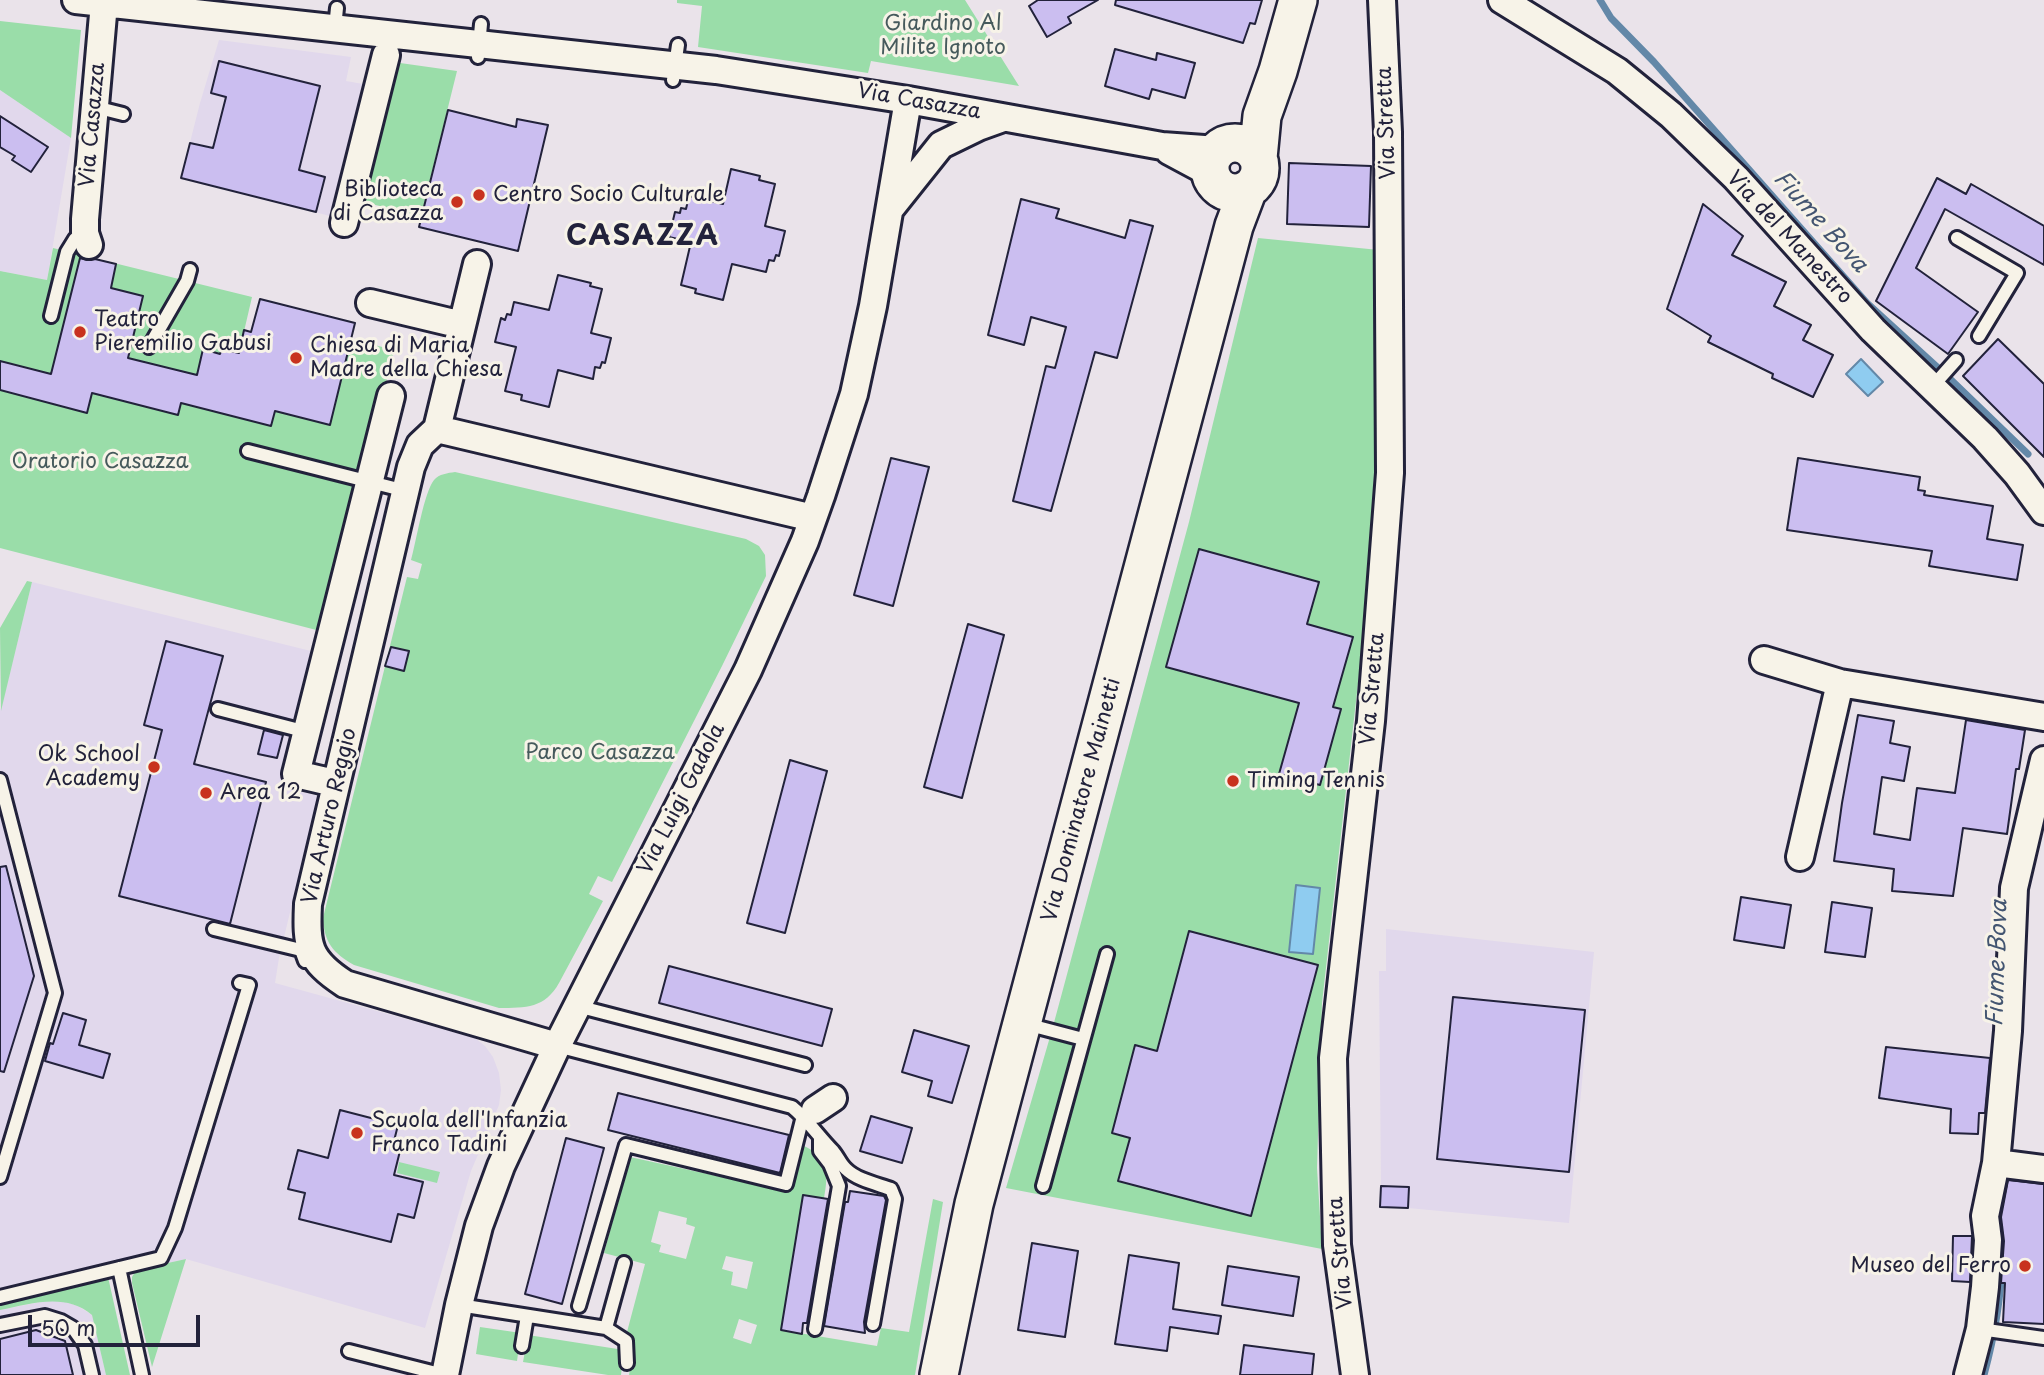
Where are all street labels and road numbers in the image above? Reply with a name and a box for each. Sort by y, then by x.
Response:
street label: Via Casazza [75,62,111,188]
street label: Via Stretta [1372,66,1402,180]
street label: Via Casazza [855,79,983,125]
street label: Via del Manestro [1721,166,1857,310]
street label: Via Stretta [1356,632,1390,746]
street label: Via Dominatore Mainetti [1037,675,1127,925]
street label: Via Luigi Gadola [633,719,731,879]
street label: Via Arturo Reggio [297,725,363,907]
street label: Via Stretta [1324,1196,1358,1310]

